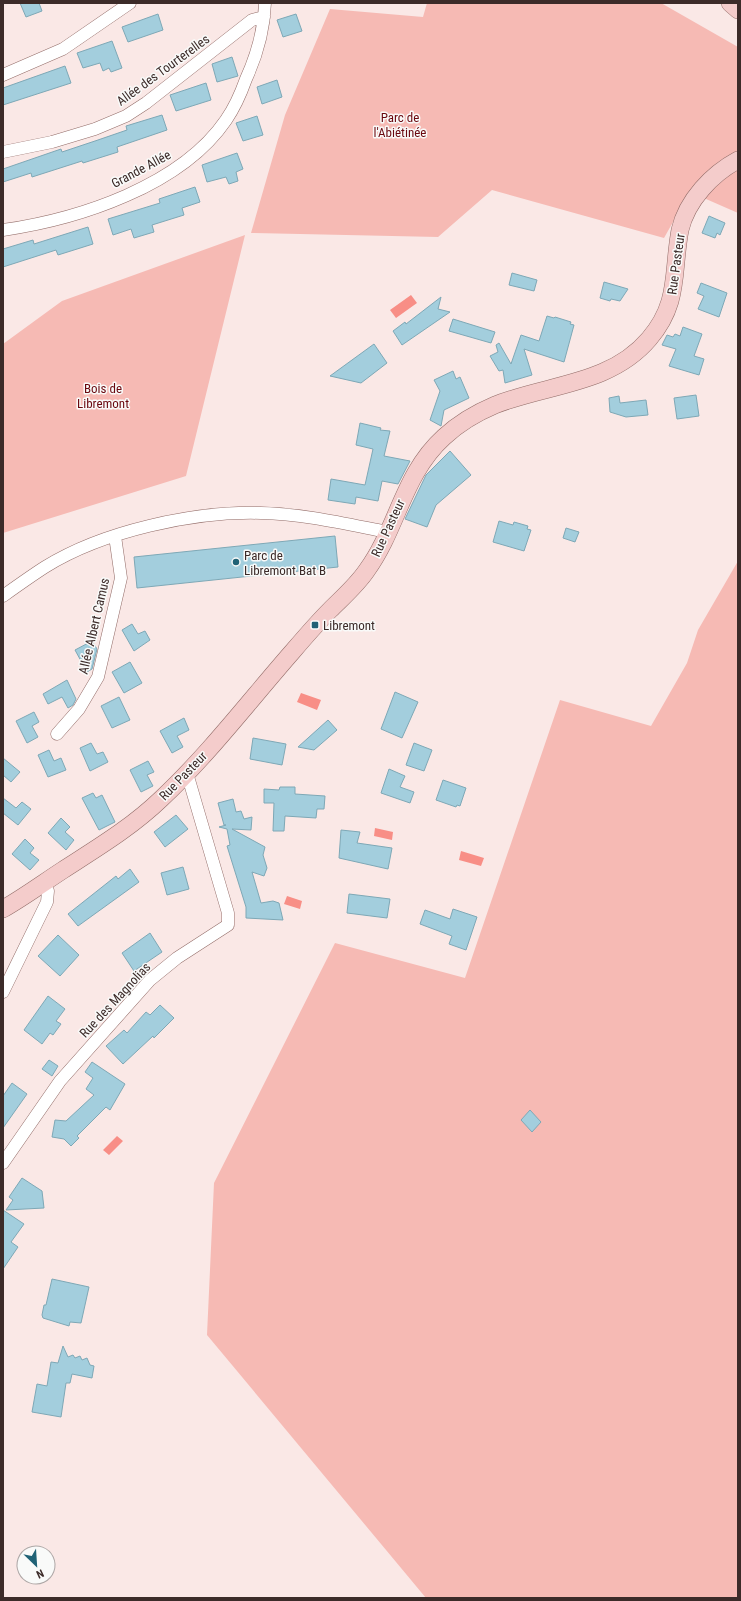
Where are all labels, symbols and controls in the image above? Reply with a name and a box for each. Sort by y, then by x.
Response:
street label: Allée des Tourterelles [114,31,212,109]
park label: Parc de l'Abiétinée [374,110,426,140]
street label: Grande Allée [109,147,173,191]
street label: Rue Pasteur [664,232,688,296]
park label: Bois de Libremont [77,381,129,411]
street label: Rue Pasteur [368,497,408,559]
place label: Parc de Libremont Bat B [244,548,326,578]
marker: Parc de Libremont Bat B [231,557,241,567]
street label: Allée Albert Camus [76,576,112,676]
place label: Libremont [323,618,375,633]
marker: Libremont [310,620,320,630]
street label: Rue Pasteur [156,749,210,803]
street label: Rue des Magnolias [76,959,154,1041]
north arrow [16,1545,56,1585]
text: N [34,1566,46,1581]

